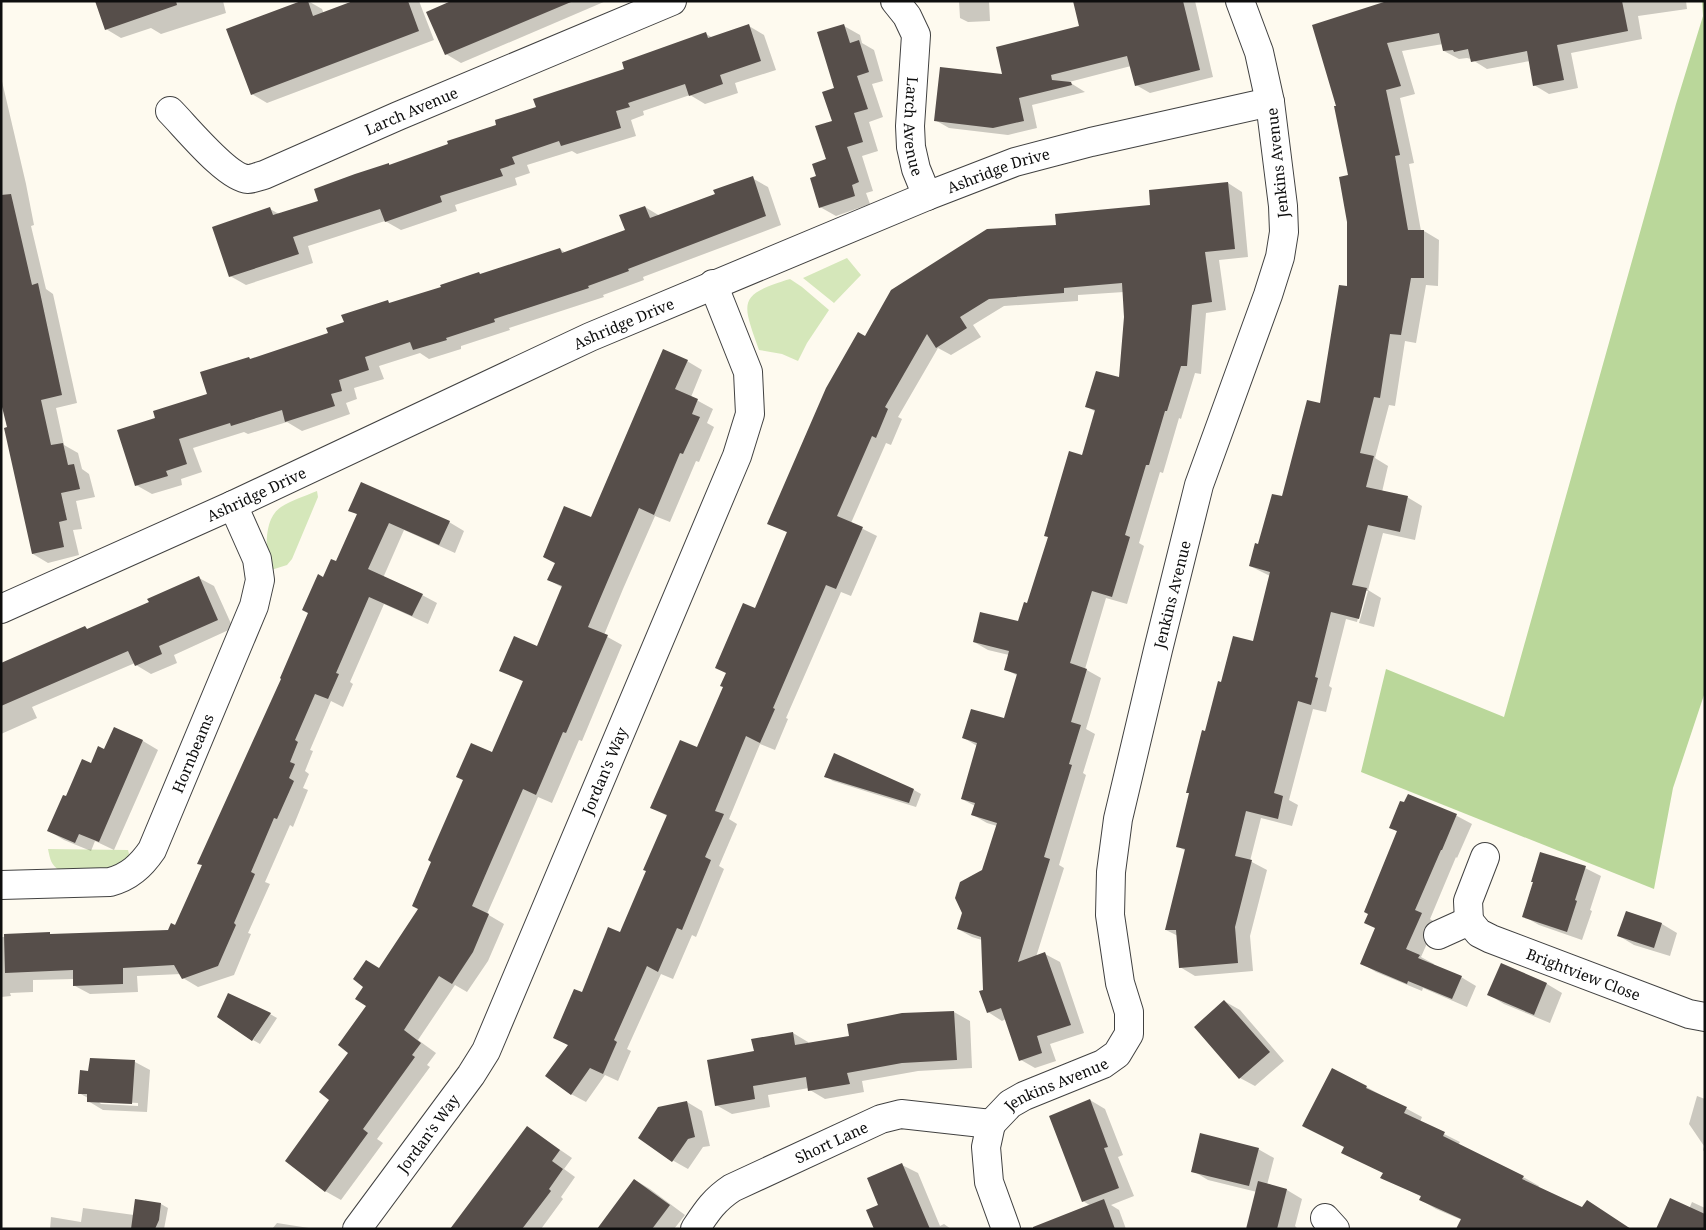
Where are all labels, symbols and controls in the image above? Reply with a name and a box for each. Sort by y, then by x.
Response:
street label: Larch Avenue [900,76,928,179]
street label: Larch Avenue [362,82,461,139]
street label: Jenkins Avenue [1261,107,1293,220]
street label: Ashridge Drive [944,143,1052,197]
street label: Ashridge Drive [570,293,677,354]
street label: Ashridge Drive [203,462,309,526]
street label: Jenkins Avenue [1149,538,1195,651]
street label: Hornbeams [167,710,218,796]
street label: Jordan's Way [576,724,632,819]
street label: Brightview Close [1524,943,1643,1005]
street label: Jenkins Avenue [999,1053,1112,1115]
street label: Jordan's Way [391,1090,464,1178]
street label: Short Lane [792,1117,871,1168]

